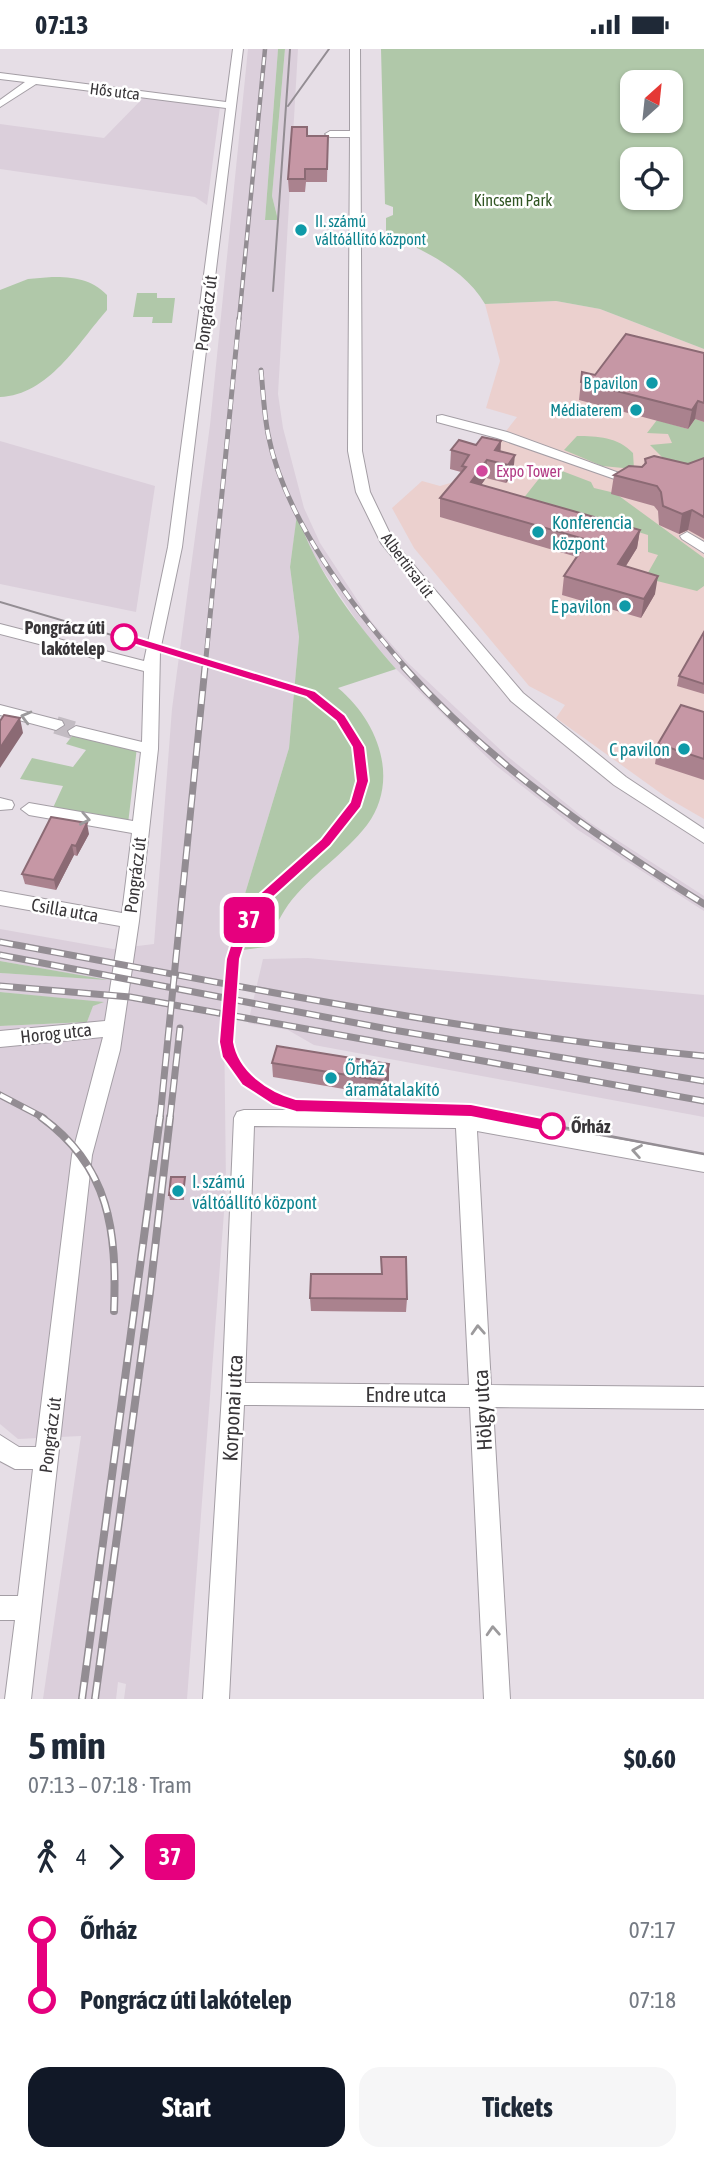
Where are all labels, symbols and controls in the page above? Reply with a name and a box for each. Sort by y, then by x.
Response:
text: 07:13 [35,10,89,40]
north arrow [620,70,682,133]
map controls [620,70,683,210]
street label: Hős utca [89,79,141,103]
button: locate [620,147,683,210]
park label: Kincsem Park [474,191,552,209]
place label: II. számú váltóállító központ [315,212,427,249]
marker: II. számú váltóállító központ [293,222,309,238]
street label: Pongrácz út [191,274,221,352]
place label: B pavilon [584,374,638,393]
marker: B pavilon [644,375,660,391]
place label: Médiaterem [550,401,622,419]
marker: Médiaterem [628,402,644,418]
place label: Expo Tower [496,462,562,481]
marker: Expo Tower [474,463,490,479]
place label: Konferencia központ [552,512,632,554]
marker: Konferencia központ [530,524,546,540]
street label: Albertirsai út [378,529,438,601]
place label: E pavilon [551,596,611,617]
marker: E pavilon [617,598,633,614]
place label: Pongrácz úti lakótelep [24,617,105,659]
marker: Pongrácz úti lakótelep [111,624,137,650]
one-way arrow [20,710,32,725]
place label: C pavilon [609,739,670,760]
marker: C pavilon [676,741,692,757]
one-way arrow [79,810,91,825]
street label: Pongrácz út [120,836,150,914]
street label: Csilla utca [30,894,100,926]
line badge: 37 [218,897,280,943]
text: 37 [238,906,260,933]
street label: Horog utca [19,1019,93,1047]
place label: Őrház áramátalakító [345,1058,440,1100]
marker: Őrház áramátalakító [323,1070,339,1086]
marker: Őrház [539,1113,565,1139]
place label: Őrház [571,1116,611,1137]
one-way arrow [631,1144,643,1159]
place label: I. számú váltóállító központ [192,1171,317,1213]
marker: I. számú váltóállító központ [170,1183,186,1199]
one-way arrow [470,1324,485,1335]
street label: Korponai utca [217,1354,247,1462]
street label: Hölgy utca [468,1369,496,1451]
street label: Endre utca [365,1382,447,1406]
street label: Pongrácz út [35,1396,65,1474]
one-way arrow [486,1625,501,1636]
text: 5 min [28,1724,106,1767]
text: $0.60 [624,1744,676,1774]
text: 07:13 – 07:18 · Tram [28,1772,192,1798]
icon: walk [28,1838,66,1876]
icon: forward [97,1838,135,1876]
text: 37 [159,1843,181,1870]
text: 4 [76,1844,87,1870]
text: Őrház [80,1915,137,1945]
text: 07:17 [629,1917,676,1943]
text: Pongrácz úti lakótelep [80,1985,292,2015]
text: 07:18 [629,1987,676,2013]
button: Start [28,2067,345,2147]
button: Tickets [359,2067,676,2147]

